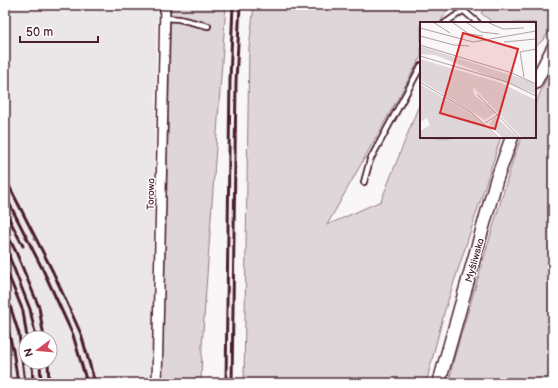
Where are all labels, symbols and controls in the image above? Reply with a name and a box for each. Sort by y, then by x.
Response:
scale bar [20,18,98,44]
inset map [420,22,536,138]
text: 50 m [26,25,53,40]
street label: Torowa [145,178,157,210]
street label: Myśliwska [463,237,487,284]
north arrow [18,330,58,370]
text: N [21,347,36,358]

